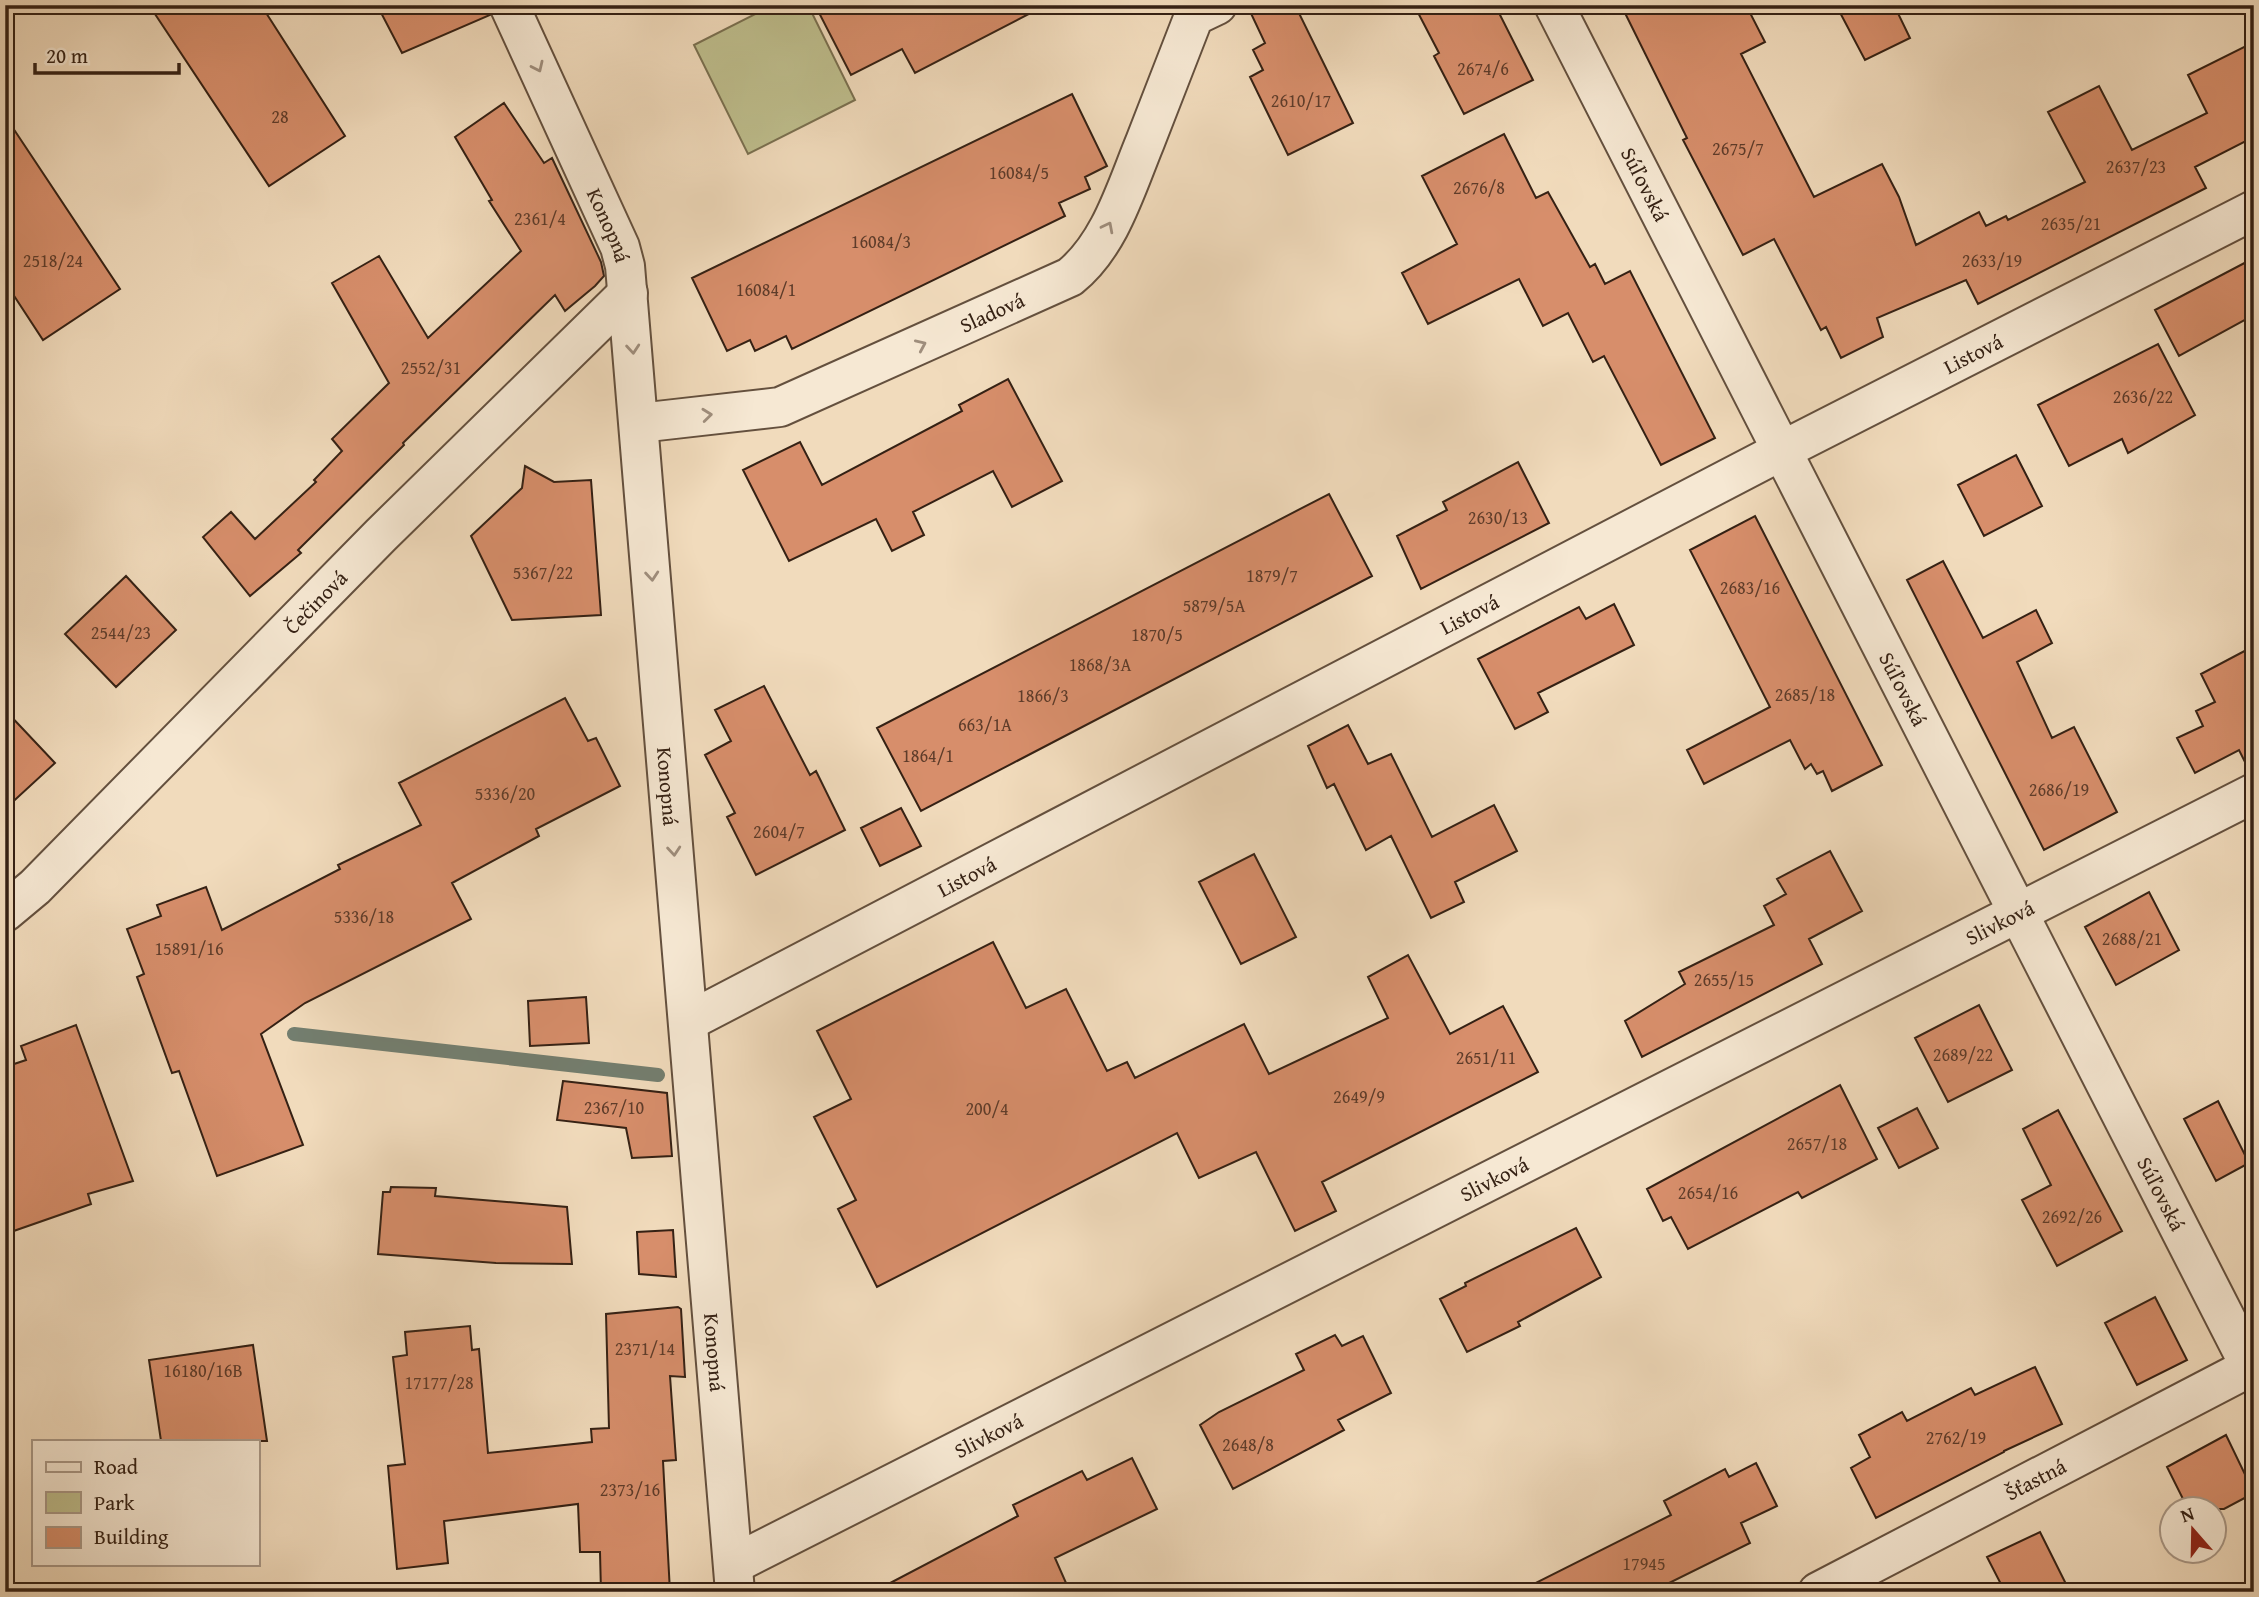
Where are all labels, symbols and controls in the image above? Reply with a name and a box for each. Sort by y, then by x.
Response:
scale bar [35,32,178,76]
text: 20 m [46,40,88,71]
house number: 2674/6 [1457,55,1509,82]
one-way arrow [530,60,544,72]
house number: 2610/17 [1271,87,1331,114]
house number: 28 [271,103,289,130]
house number: 2675/7 [1712,135,1764,162]
street label: Súľovská [1614,142,1677,226]
house number: 2637/23 [2106,153,2166,180]
house number: 16084/5 [989,159,1049,186]
house number: 2676/8 [1453,174,1505,201]
street label: Konopná [579,183,639,266]
house number: 2361/4 [514,205,566,232]
house number: 2635/21 [2041,210,2101,237]
one-way arrow [1099,222,1113,234]
house number: 16084/3 [851,228,911,255]
house number: 2518/24 [23,247,83,274]
house number: 2633/19 [1962,247,2022,274]
house number: 16084/1 [736,276,796,303]
street label: Sladová [954,284,1029,340]
street label: Listová [1938,325,2008,381]
one-way arrow [914,339,926,353]
one-way arrow [625,344,640,355]
house number: 2552/31 [401,354,461,381]
house number: 2636/22 [2113,383,2173,410]
one-way arrow [701,408,712,423]
house number: 2630/13 [1468,504,1528,531]
house number: 5367/22 [513,559,573,586]
house number: 1879/7 [1246,562,1298,589]
street label: Čečinová [277,563,354,641]
one-way arrow [644,571,659,582]
house number: 2683/16 [1720,574,1780,601]
street label: Listová [1434,586,1504,642]
house number: 5879/5A [1183,592,1245,619]
house number: 2544/23 [91,619,151,646]
house number: 1870/5 [1131,621,1183,648]
street label: Súľovská [1872,646,1936,731]
house number: 1868/3A [1069,651,1131,678]
house number: 2685/18 [1775,681,1835,708]
house number: 1866/3 [1017,682,1069,709]
house number: 663/1A [958,711,1012,738]
house number: 1864/1 [902,742,954,769]
street label: Konopná [649,746,687,827]
house number: 2686/19 [2029,776,2089,803]
house number: 5336/20 [475,780,536,807]
house number: 2604/7 [753,818,805,845]
one-way arrow [666,846,681,857]
street label: Listová [932,848,1001,904]
street label: Slivková [1960,892,2039,953]
house number: 5336/18 [334,903,394,930]
house number: 2688/21 [2102,925,2162,952]
house number: 15891/16 [154,935,224,962]
house number: 2655/15 [1694,966,1754,993]
house number: 2689/22 [1933,1041,1993,1068]
house number: 2651/11 [1456,1044,1516,1071]
house number: 2649/9 [1333,1083,1385,1110]
house number: 2367/10 [584,1094,645,1121]
house number: 200/4 [965,1095,1009,1122]
house number: 2657/18 [1787,1130,1847,1157]
street label: Slivková [1454,1148,1534,1209]
street label: Súľovská [2130,1151,2194,1236]
house number: 2654/16 [1678,1179,1738,1206]
house number: 2692/26 [2042,1203,2102,1230]
street label: Konopná [696,1312,734,1393]
house number: 2371/14 [615,1335,675,1362]
house number: 16180/16B [163,1357,243,1384]
house number: 17177/28 [404,1369,474,1396]
street label: Slivková [948,1405,1028,1466]
house number: 2762/19 [1926,1424,1986,1451]
house number: 2648/8 [1222,1431,1274,1458]
legend [32,1440,259,1566]
street label: Šťastná [1999,1450,2071,1508]
text: Road [94,1451,139,1482]
house number: 2373/16 [600,1476,660,1503]
text: Park [94,1487,135,1518]
north arrow [2158,1496,2228,1566]
text: N [2176,1499,2198,1529]
text: Building [94,1521,169,1552]
house number: 17945 [1622,1550,1666,1577]

